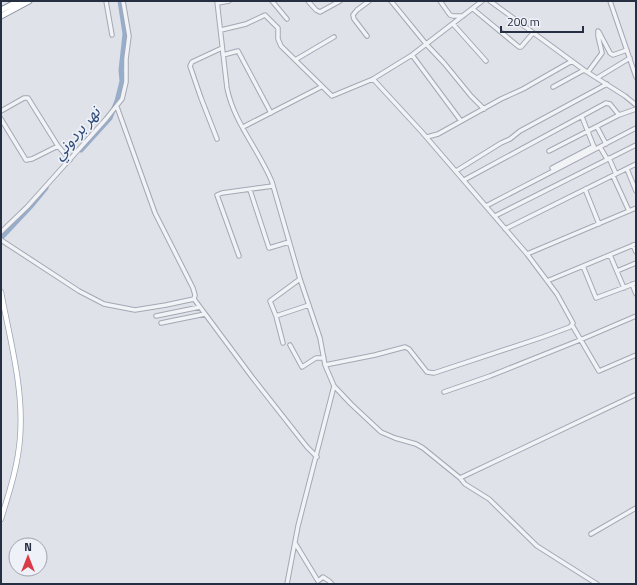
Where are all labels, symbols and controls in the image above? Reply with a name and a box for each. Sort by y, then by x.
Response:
scale bar [501,8,583,34]
text: 200 m [507,12,540,31]
water label: نهر بردوني [46,100,108,166]
north arrow [8,537,48,577]
text: N [24,539,32,555]

